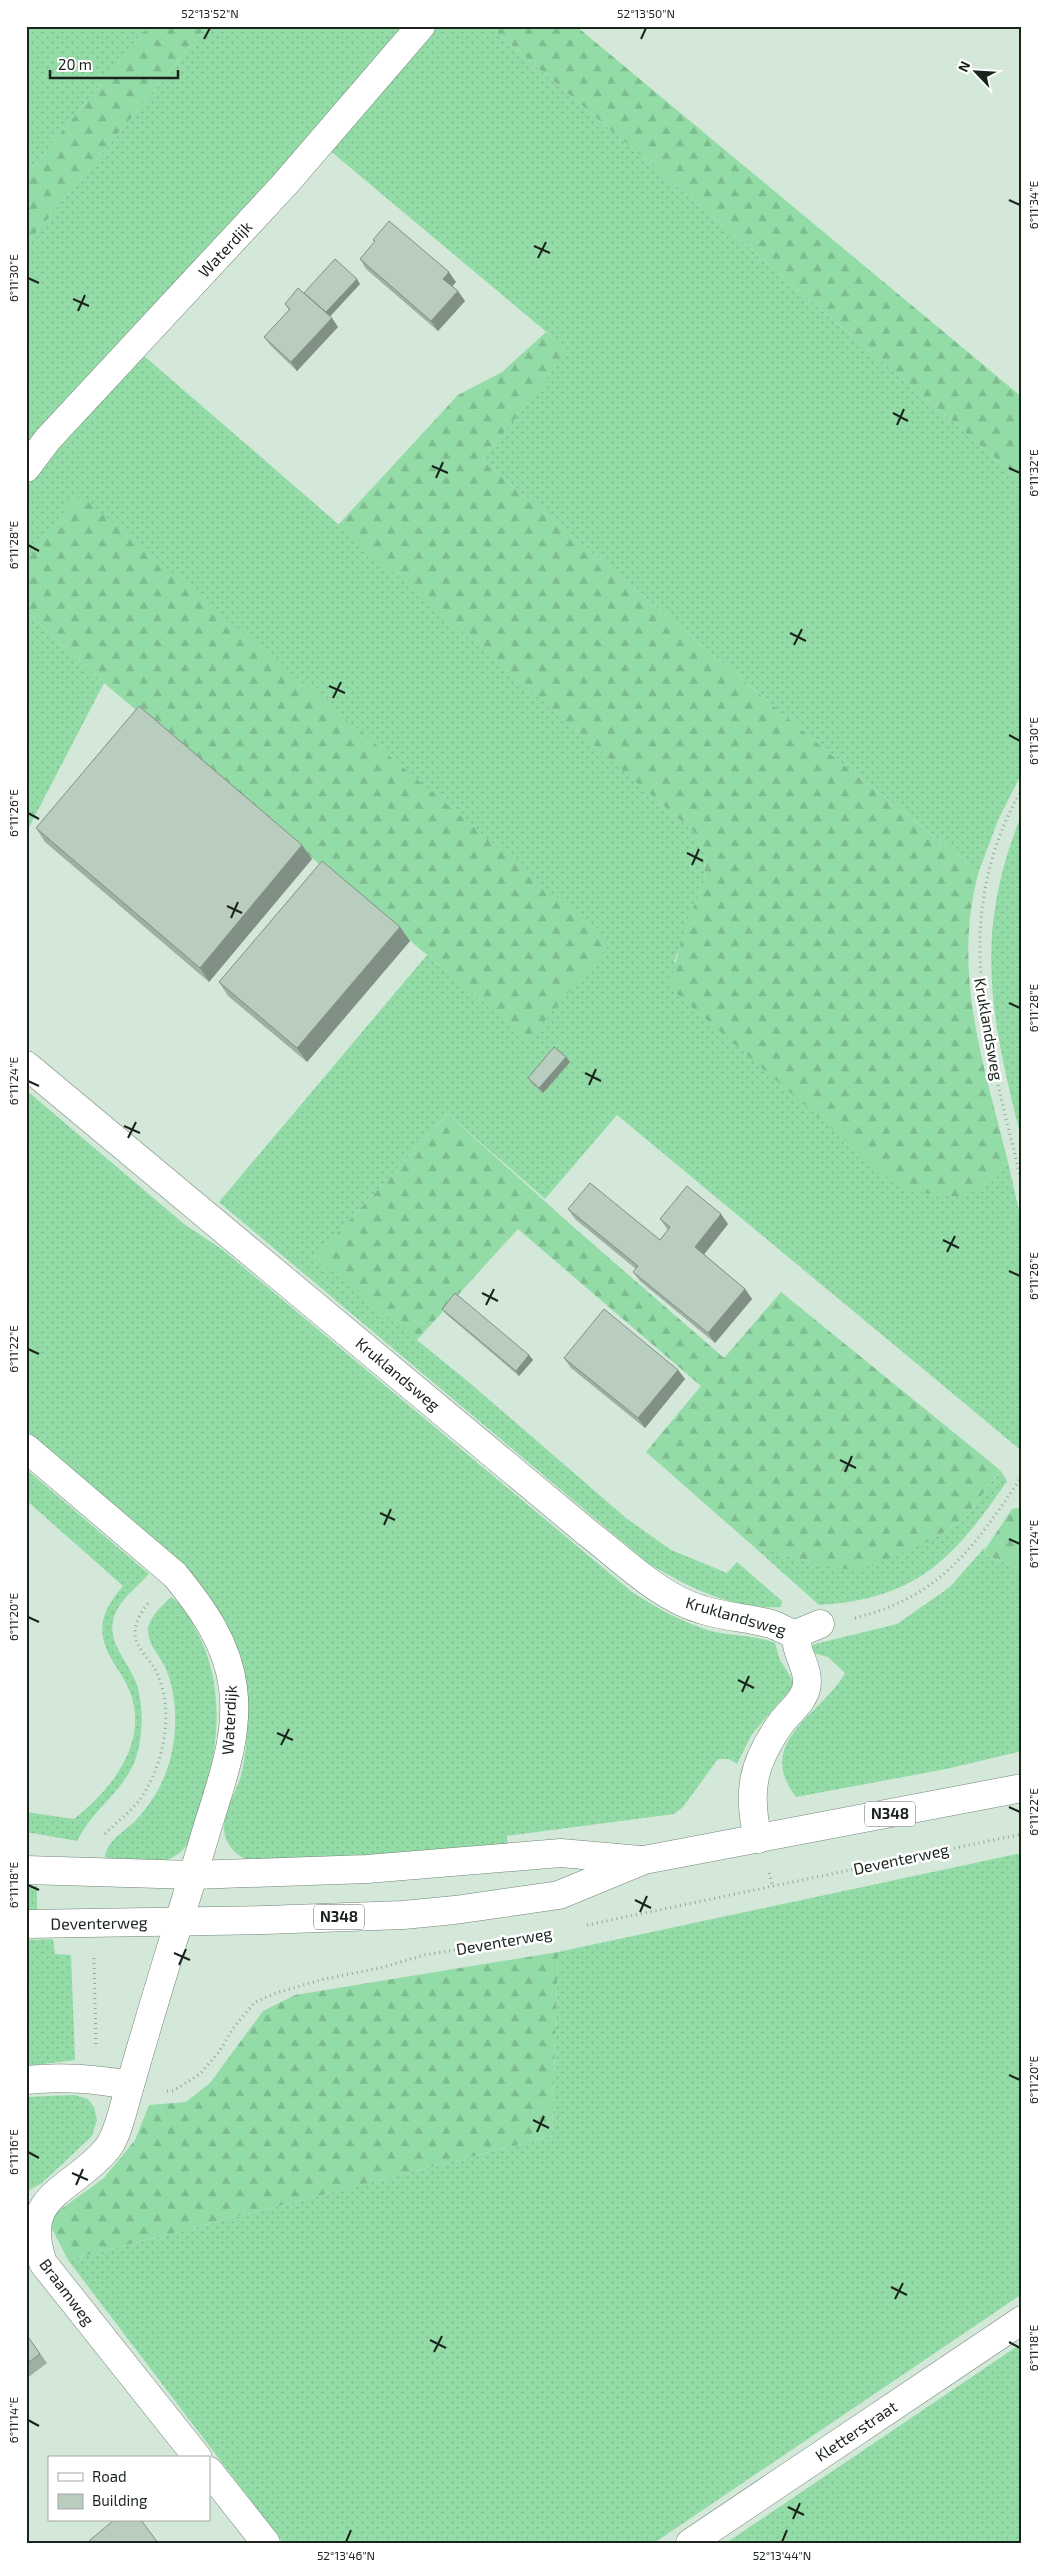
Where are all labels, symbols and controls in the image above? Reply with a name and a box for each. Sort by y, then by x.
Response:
text: 52°13'52"N [181,6,239,20]
text: 52°13'50"N [617,6,675,20]
scale bar [50,48,178,80]
north arrow [950,48,1000,98]
text: 20 m [58,55,92,73]
text: N [954,58,974,74]
text: 6°11'34"E [1026,181,1040,229]
street label: Waterdijk [194,217,256,281]
text: 6°11'30"E [6,254,20,302]
text: 6°11'32"E [1026,449,1040,497]
text: 6°11'28"E [6,521,20,569]
text: 6°11'30"E [1026,717,1040,765]
text: 6°11'26"E [6,789,20,837]
street label: Kruklandsweg [971,976,1008,1082]
text: 6°11'28"E [1026,984,1040,1032]
text: 6°11'24"E [6,1057,20,1105]
text: 6°11'26"E [1026,1252,1040,1300]
text: 6°11'22"E [6,1325,20,1373]
street label: Kruklandsweg [352,1333,444,1414]
text: 6°11'24"E [1026,1520,1040,1568]
street label: Kruklandsweg [684,1592,789,1639]
text: 6°11'20"E [6,1593,20,1641]
street label: Waterdijk [217,1685,241,1755]
text: 6°11'22"E [1026,1788,1040,1836]
road number: N348 [865,1802,915,1826]
street label: Deventerweg [851,1839,950,1878]
text: 6°11'18"E [6,1862,20,1908]
road number: N348 [314,1904,364,1930]
street label: Deventerweg [50,1912,148,1933]
street label: Deventerweg [454,1923,553,1958]
text: 6°11'20"E [1026,2056,1040,2104]
text: 6°11'16"E [6,2129,20,2175]
street label: Braamweg [36,2255,99,2329]
text: 6°11'18"E [1026,2325,1040,2371]
street label: Kletterstraat [811,2396,900,2465]
text: 6°11'14"E [6,2397,20,2443]
legend [48,2456,210,2522]
text: Road [92,2467,127,2485]
text: Building [92,2491,148,2509]
text: 52°13'46"N [317,2548,375,2562]
text: 52°13'44"N [753,2548,811,2562]

